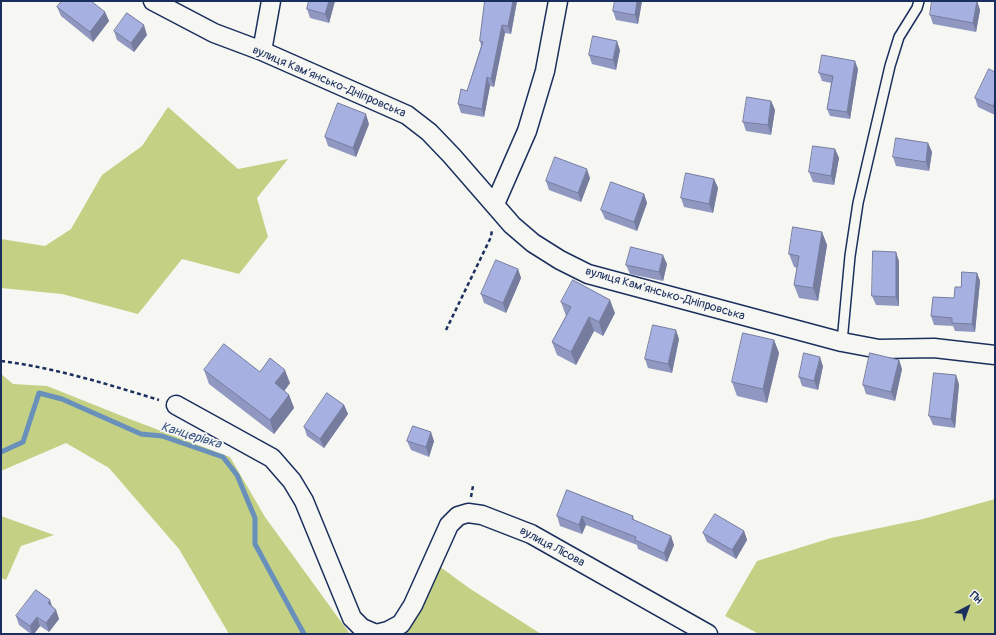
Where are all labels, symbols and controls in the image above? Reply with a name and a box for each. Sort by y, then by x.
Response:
street label: вулиця Кам’янсько-Дніпровська [250,43,408,121]
street label: вулиця Кам’янсько-Дніпровська [583,264,747,324]
water label: Канцерівка [159,419,223,453]
street label: вулиця Лісова [517,524,587,570]
north arrow [948,587,988,627]
text: Пн [967,589,985,606]

